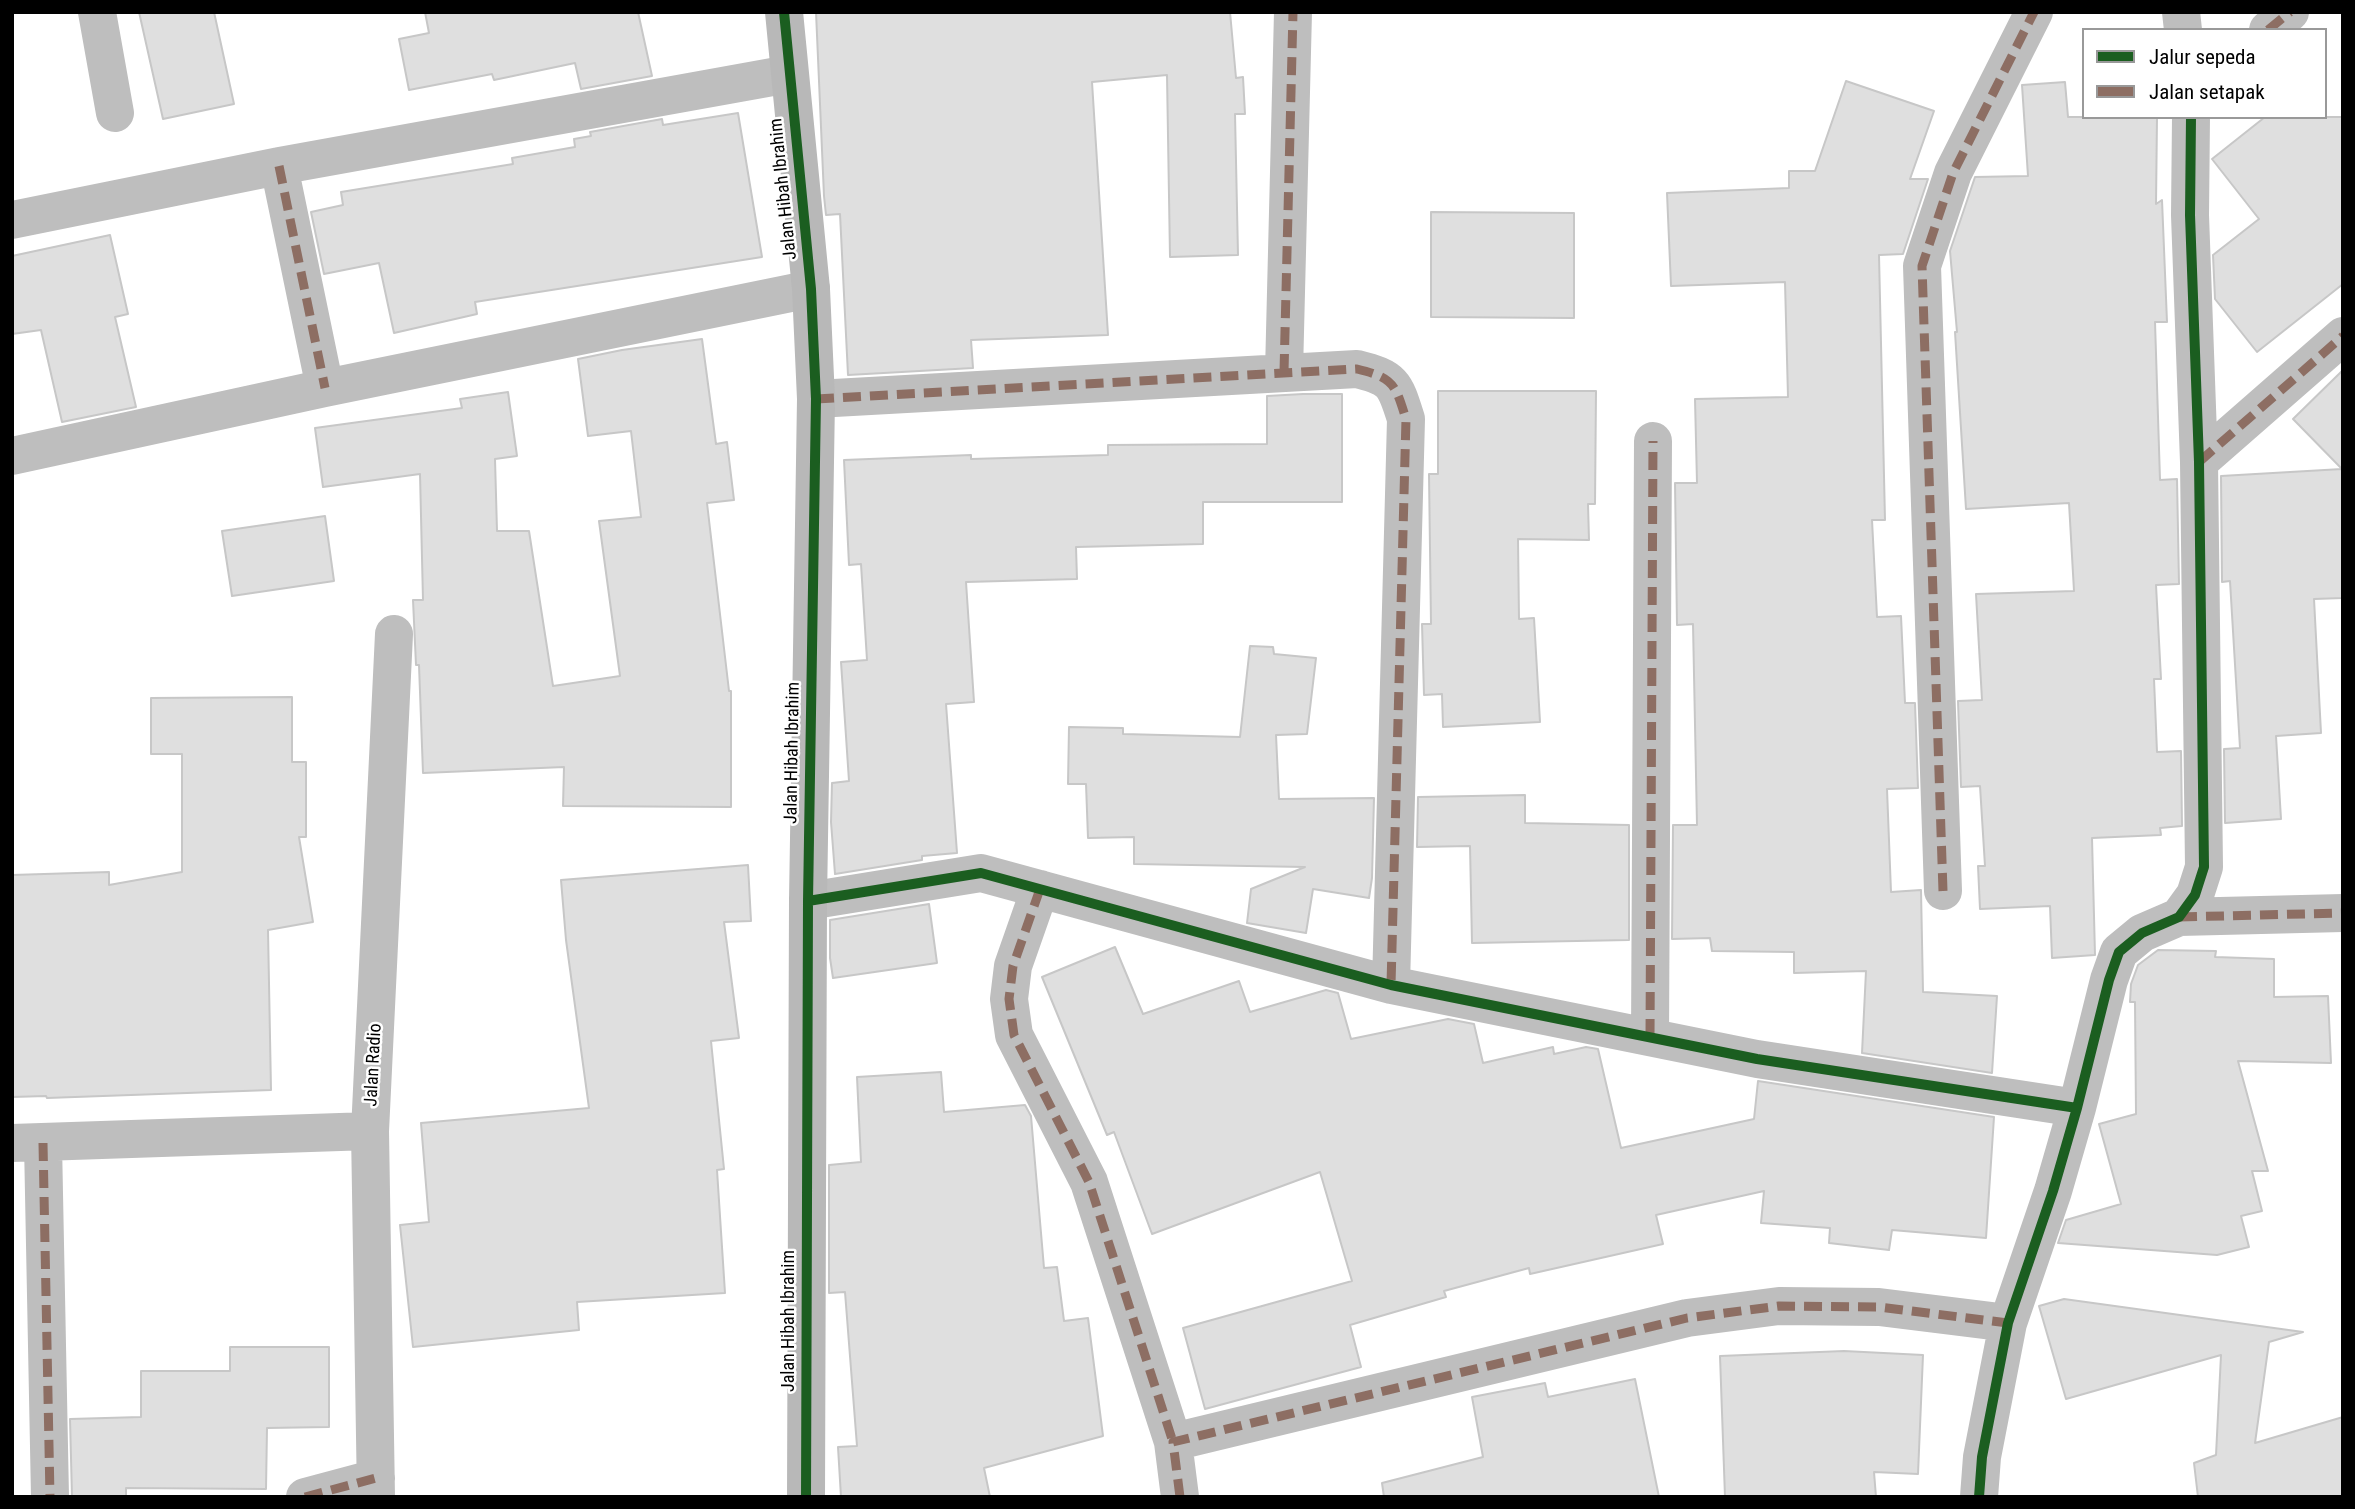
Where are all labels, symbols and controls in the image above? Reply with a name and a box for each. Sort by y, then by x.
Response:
legend [2082,28,2327,119]
text: Jalur sepeda [2149,45,2256,69]
text: Jalan setapak [2149,80,2265,104]
street label: Jalan Hibah Ibrahim [766,117,802,261]
street label: Jalan Hibah Ibrahim [781,682,805,824]
street label: Jalan Radio [361,1023,387,1107]
street label: Jalan Hibah Ibrahim [778,1250,800,1392]

